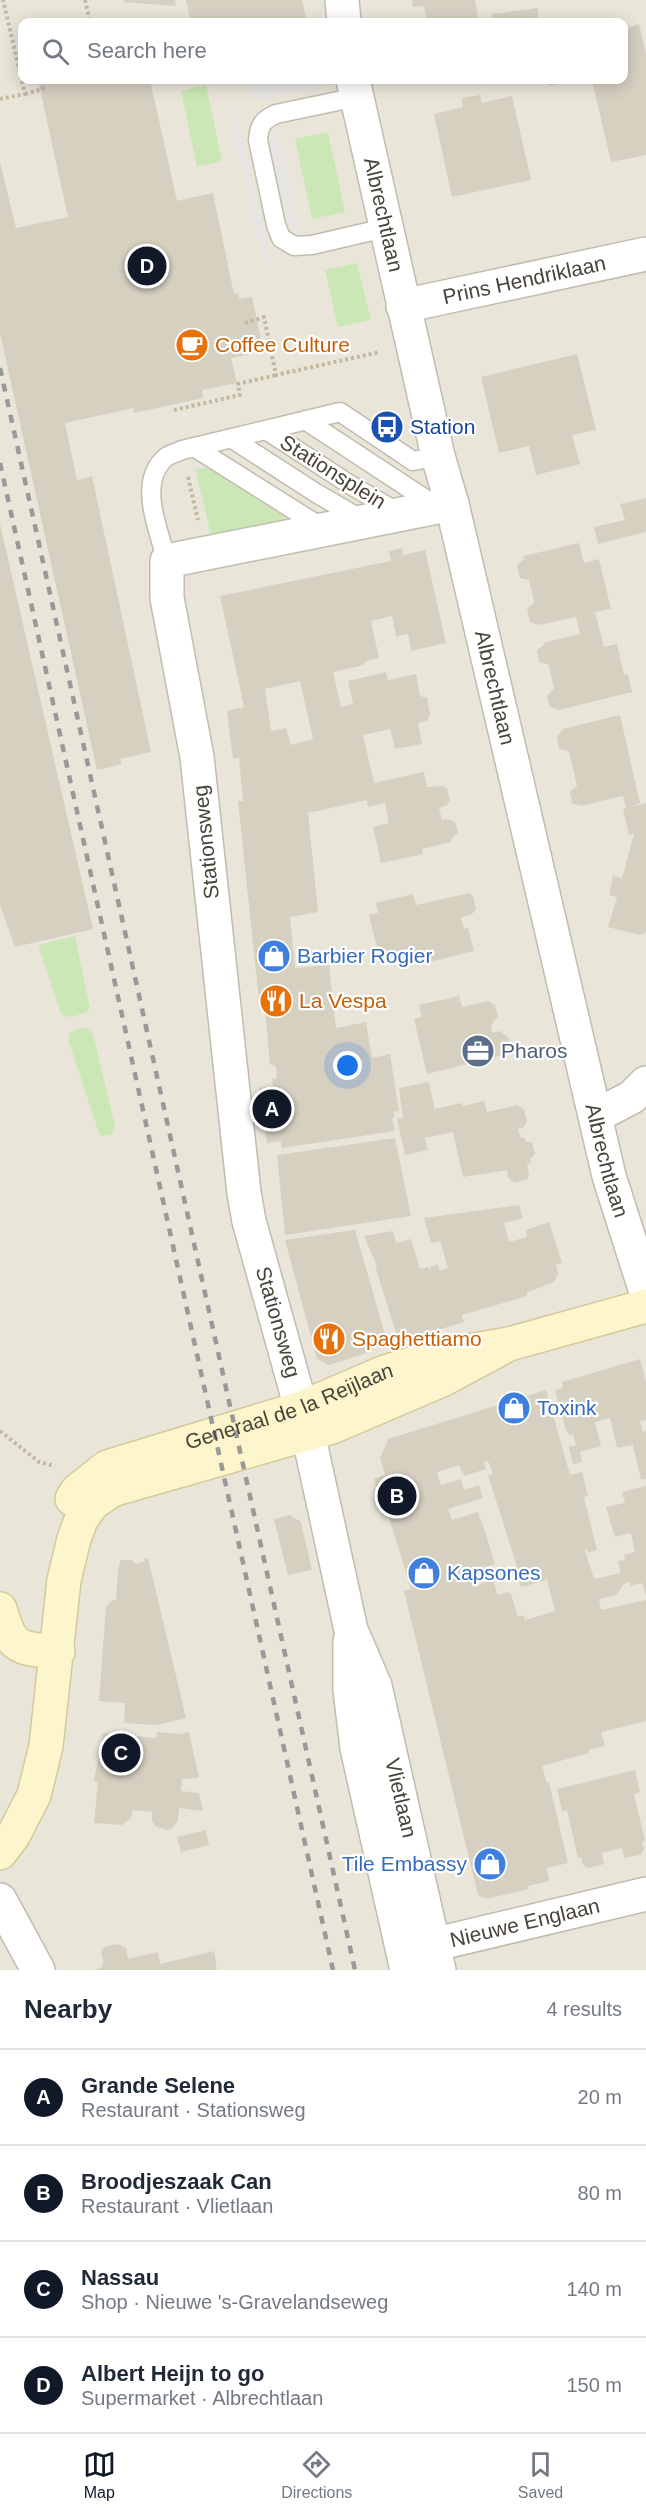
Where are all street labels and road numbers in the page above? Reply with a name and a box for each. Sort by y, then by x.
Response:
street label: Albrechtlaan [360,155,408,274]
street label: Prins Hendriklaan [441,251,608,308]
street label: Stationsplein [276,430,390,513]
street label: Albrechtlaan [471,628,520,747]
street label: Stationsweg [188,784,223,900]
street label: Albrechtlaan [581,1101,633,1220]
street label: Stationsweg [252,1264,305,1380]
street label: Generaal de la Reijlaan [182,1358,396,1454]
street label: Vlietlaan [381,1756,422,1840]
street label: Nieuwe Englaan [448,1893,602,1951]

